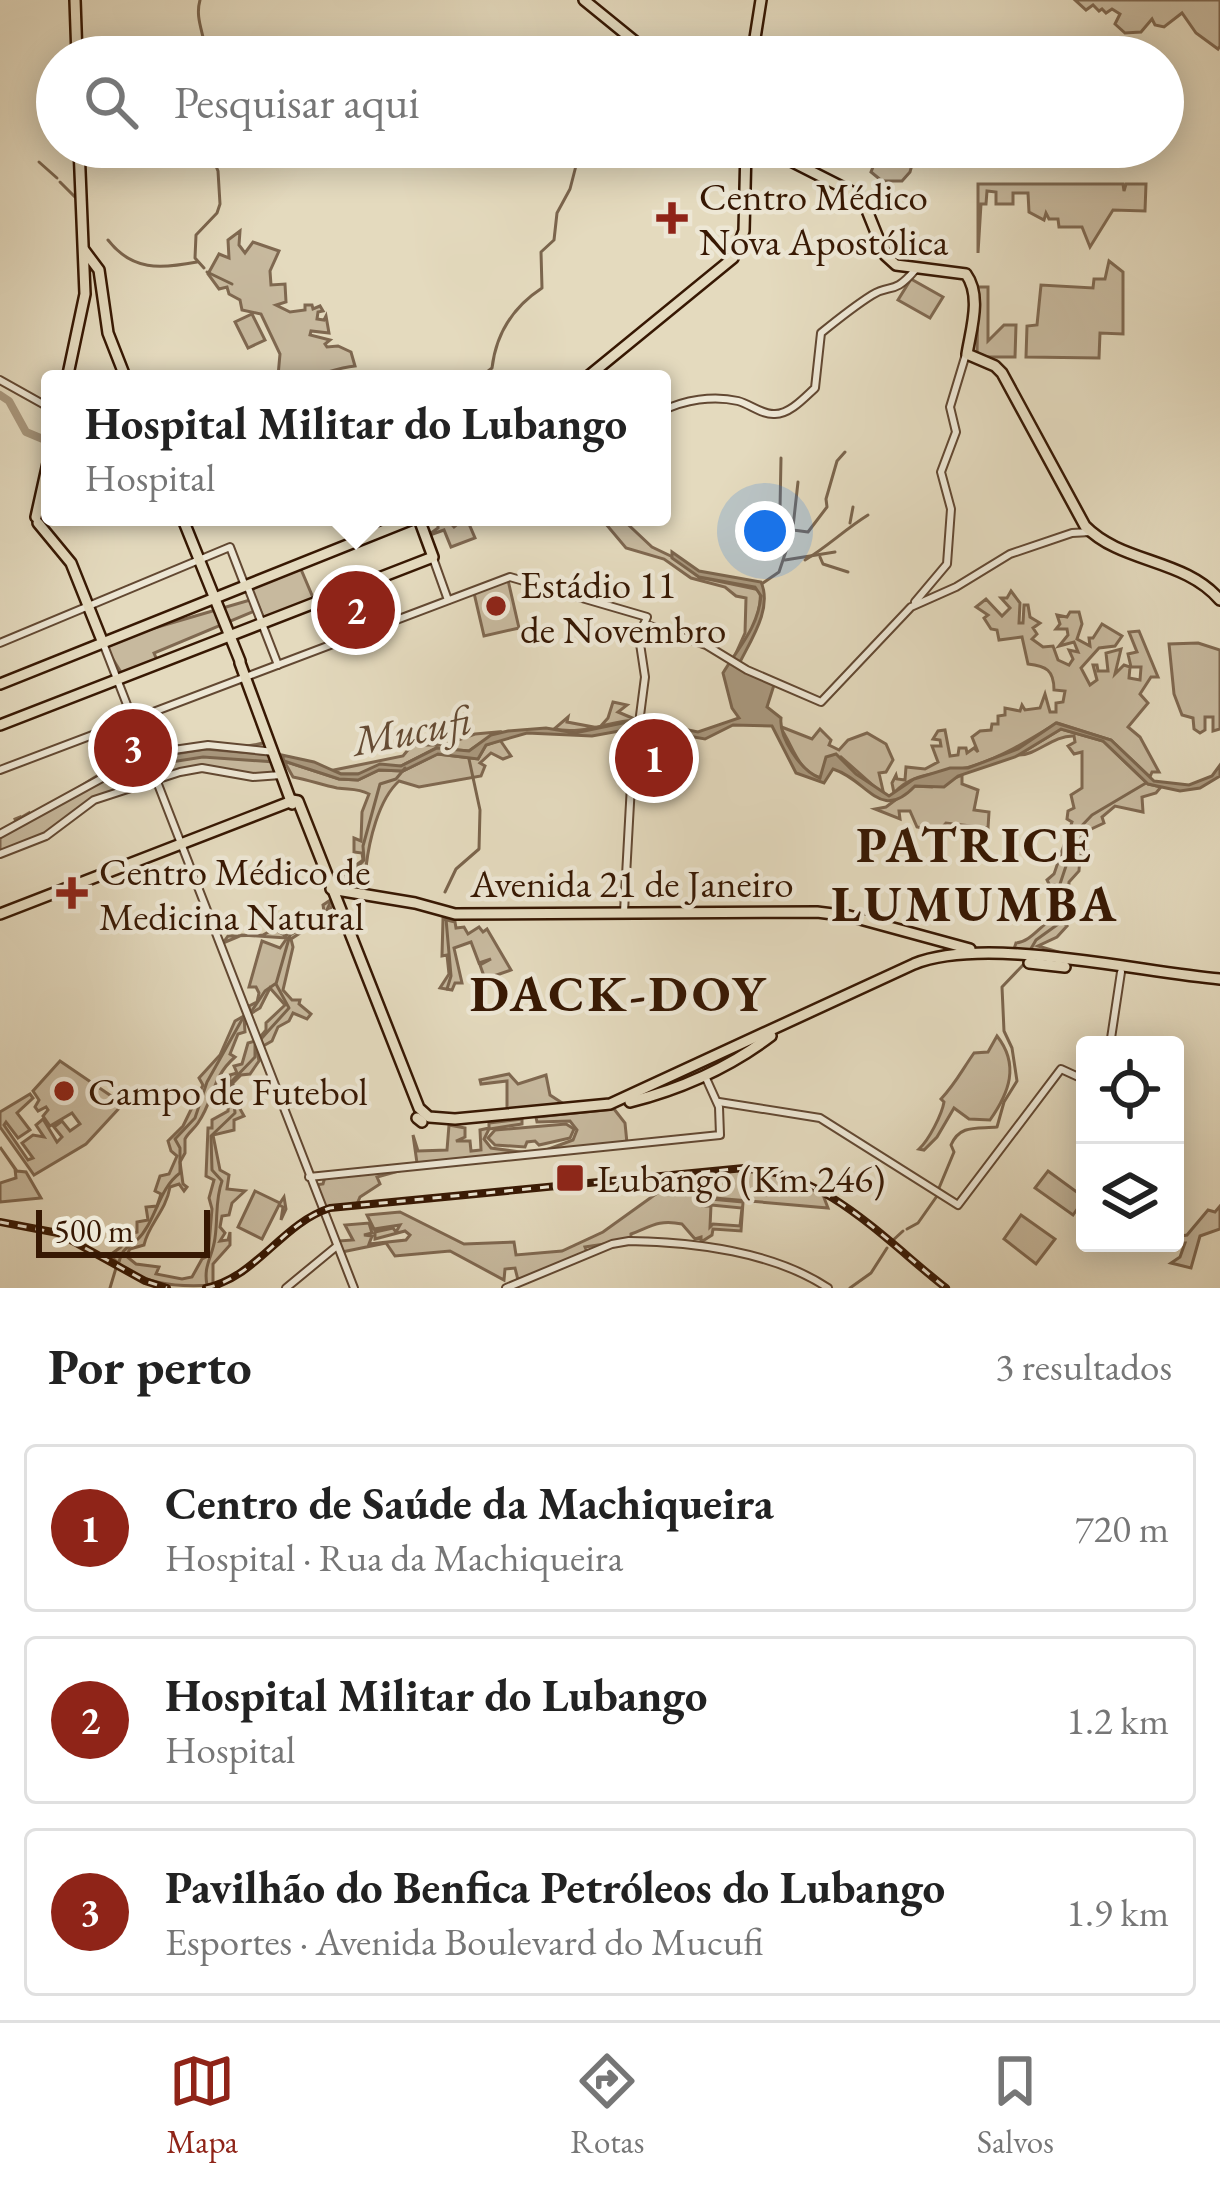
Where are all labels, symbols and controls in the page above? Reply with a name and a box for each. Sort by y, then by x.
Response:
search box [36,36,1184,168]
icon: search [78,69,144,135]
text: Pesquisar aqui [174,73,420,131]
place label: Centro Médico Nova Apostólica [699,171,949,267]
marker: Centro Médico Nova Apostólica [656,202,688,234]
popup [41,370,671,526]
text: Hospital Militar do Lubango [85,394,627,452]
text: Hospital [85,452,215,503]
your location [735,501,795,561]
place label: Estádio 11 de Novembro [520,559,726,655]
pin: 2 [317,565,395,655]
marker: Estádio 11 de Novembro [483,593,509,619]
water label: Mucufi [345,691,477,769]
pin: 3 [94,703,172,793]
pin: 1 [615,713,693,803]
district label: PATRICE LUMUMBA [831,811,1119,936]
place label: Centro Médico de Medicina Natural [99,846,370,942]
street label: Avenida 21 de Janeiro [469,858,794,909]
marker: Centro Médico de Medicina Natural [56,877,88,909]
district label: DACK-DOY [470,960,768,1026]
map controls [1076,1036,1184,1252]
button: locate [1076,1036,1184,1144]
place label: Campo de Futebol [88,1066,368,1117]
marker: Campo de Futebol [51,1078,77,1104]
button: layers [1076,1144,1184,1252]
place label: Lubango (Km 246) [597,1153,885,1204]
marker: Lubango (Km 246) [554,1162,586,1194]
scale bar [36,1204,210,1257]
text: 500 m [54,1209,134,1252]
text: Por perto [48,1333,252,1399]
text: 3 resultados [995,1341,1172,1392]
text: Centro de Saúde da Machiqueira [165,1474,774,1532]
text: 1 [80,1503,100,1554]
text: 720 m [1075,1503,1169,1554]
text: Hospital · Rua da Machiqueira [165,1532,623,1583]
text: Hospital Militar do Lubango [165,1666,707,1724]
text: 2 [80,1695,100,1746]
text: 1.2 km [1066,1695,1169,1746]
text: Hospital [165,1724,295,1775]
text: Pavilhão do Benfica Petróleos do Lubango [165,1858,945,1916]
text: 3 [80,1887,100,1938]
text: 1.9 km [1066,1887,1169,1938]
text: Esportes · Avenida Boulevard do Mucufi [165,1916,764,1967]
tab: Mapa [166,2048,238,2163]
tab: Rotas [570,2048,644,2163]
tab: Salvos [977,2048,1054,2163]

